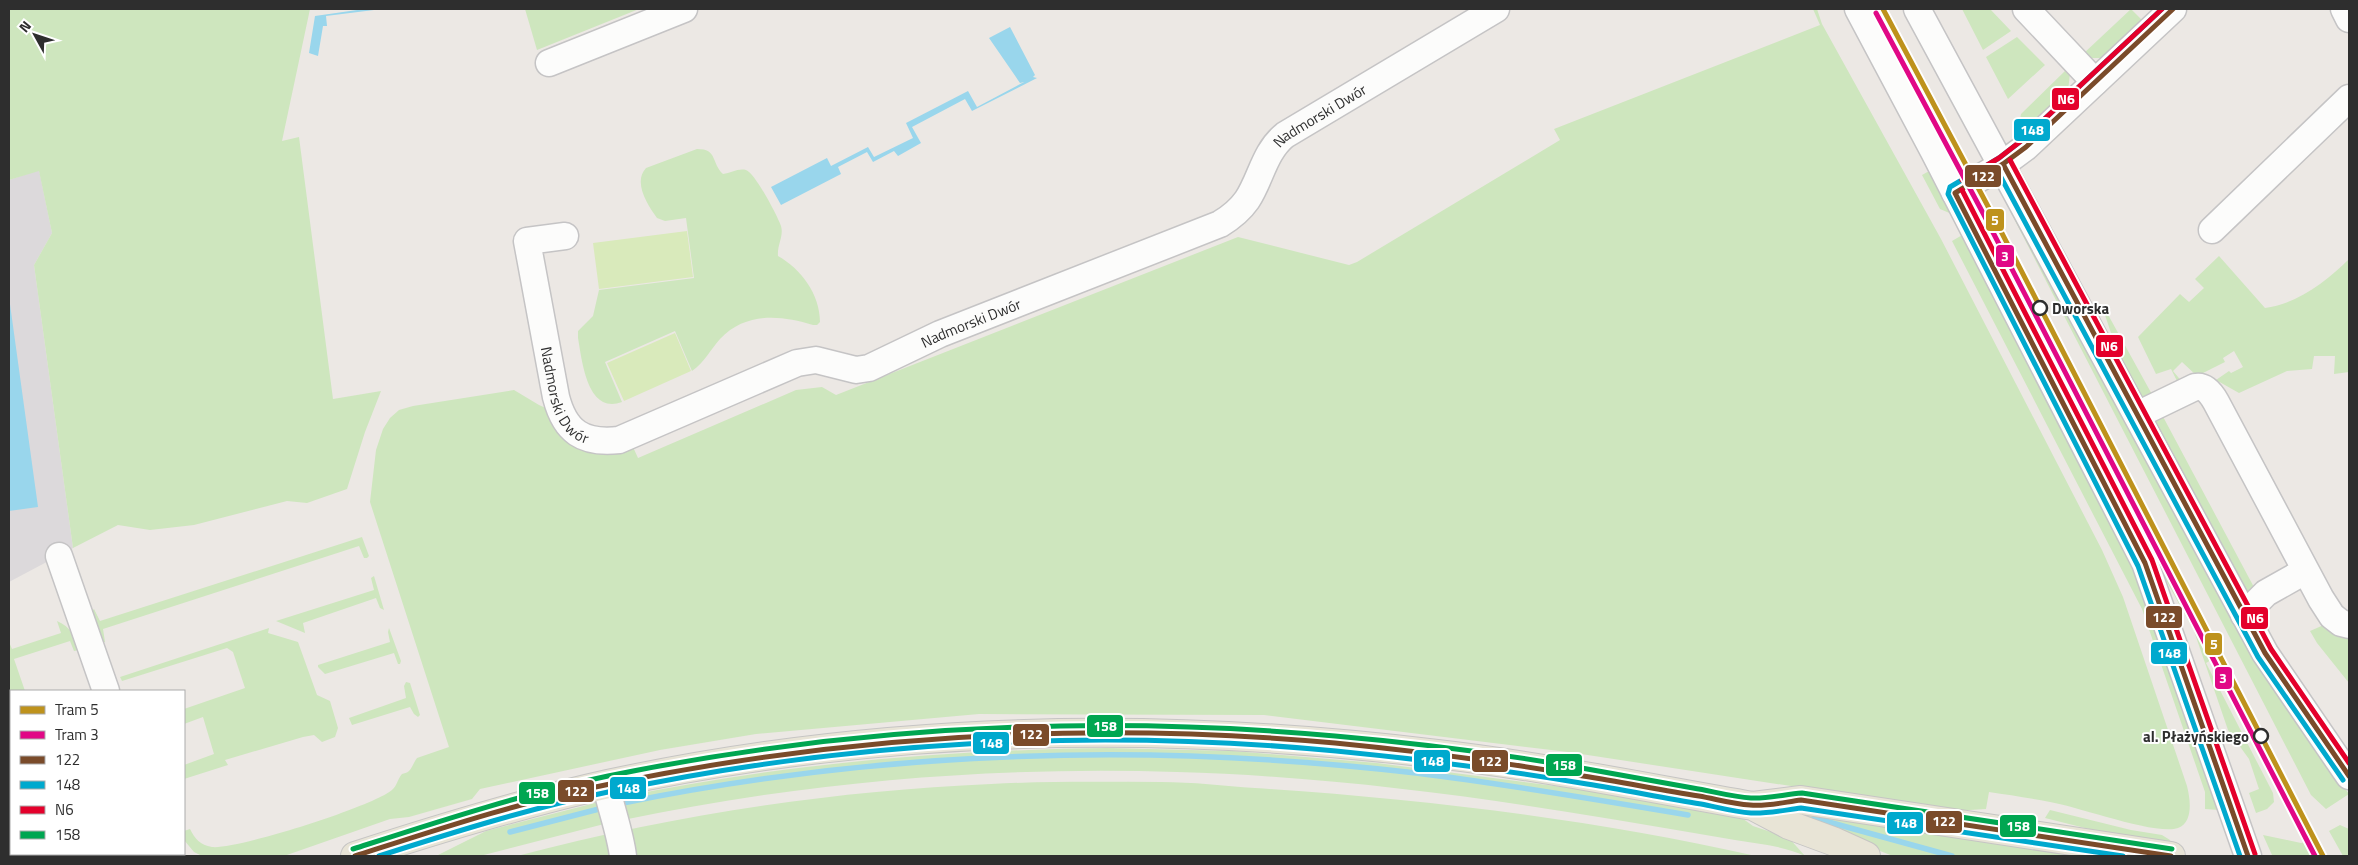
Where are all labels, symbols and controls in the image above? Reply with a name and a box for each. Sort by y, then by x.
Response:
north arrow [10,10,60,60]
text: N [13,16,36,37]
street label: Nadmorski Dwór [1267,78,1371,152]
line badge: N6 [2051,87,2080,111]
text: N6 [2057,88,2075,109]
line badge: 148 [2013,118,2051,142]
text: 148 [2020,119,2044,140]
line badge: 122 [1964,164,2002,188]
text: 122 [1971,165,1995,186]
line badge: 5 [1985,208,2005,232]
text: 5 [1991,209,1999,230]
line badge: 3 [1995,244,2015,268]
text: 3 [2001,245,2009,266]
street label: Nadmorski Dwór [917,292,1024,353]
place label: Dworska [2052,297,2110,320]
marker: Dworska [2032,300,2048,316]
line badge: N6 [2095,334,2124,358]
text: N6 [2100,335,2118,356]
street label: Nadmorski Dwór [535,345,592,449]
line badge: 122 [2145,605,2183,629]
text: 122 [2152,606,2176,627]
line badge: N6 [2240,606,2269,630]
text: N6 [2246,607,2264,628]
line badge: 5 [2204,632,2223,656]
text: 5 [2210,633,2218,654]
line badge: 148 [2150,641,2188,665]
text: 148 [2157,642,2181,663]
line badge: 3 [2214,666,2233,690]
text: 3 [2219,667,2227,688]
legend [10,690,185,855]
text: Tram 5 [55,698,99,721]
line badge: 158 [1086,714,1124,738]
text: 158 [1093,715,1117,736]
text: Tram 3 [55,723,99,746]
line badge: 122 [1012,723,1050,747]
text: 122 [1019,723,1043,744]
place label: al. Płażyńskiego [2143,725,2249,748]
marker: al. Płażyńskiego [2253,728,2269,744]
line badge: 148 [972,731,1010,755]
text: 148 [979,732,1003,753]
text: 122 [55,748,80,771]
line badge: 148 [1413,749,1451,773]
line badge: 122 [1471,749,1509,773]
text: 148 [1420,750,1444,771]
text: 122 [1478,750,1502,771]
line badge: 158 [1545,753,1583,777]
text: 158 [1552,754,1576,775]
text: 148 [55,773,80,796]
line badge: 148 [609,776,647,800]
text: 148 [616,777,640,798]
line badge: 122 [557,779,595,803]
text: 122 [564,780,588,801]
line badge: 158 [518,781,556,805]
text: 158 [525,782,549,803]
text: N6 [55,798,74,821]
line badge: 122 [1925,810,1963,834]
text: 122 [1932,810,1956,831]
line badge: 148 [1886,811,1924,835]
text: 148 [1893,812,1917,833]
line badge: 158 [1999,814,2037,838]
text: 158 [2006,815,2030,836]
text: 158 [55,823,80,846]

